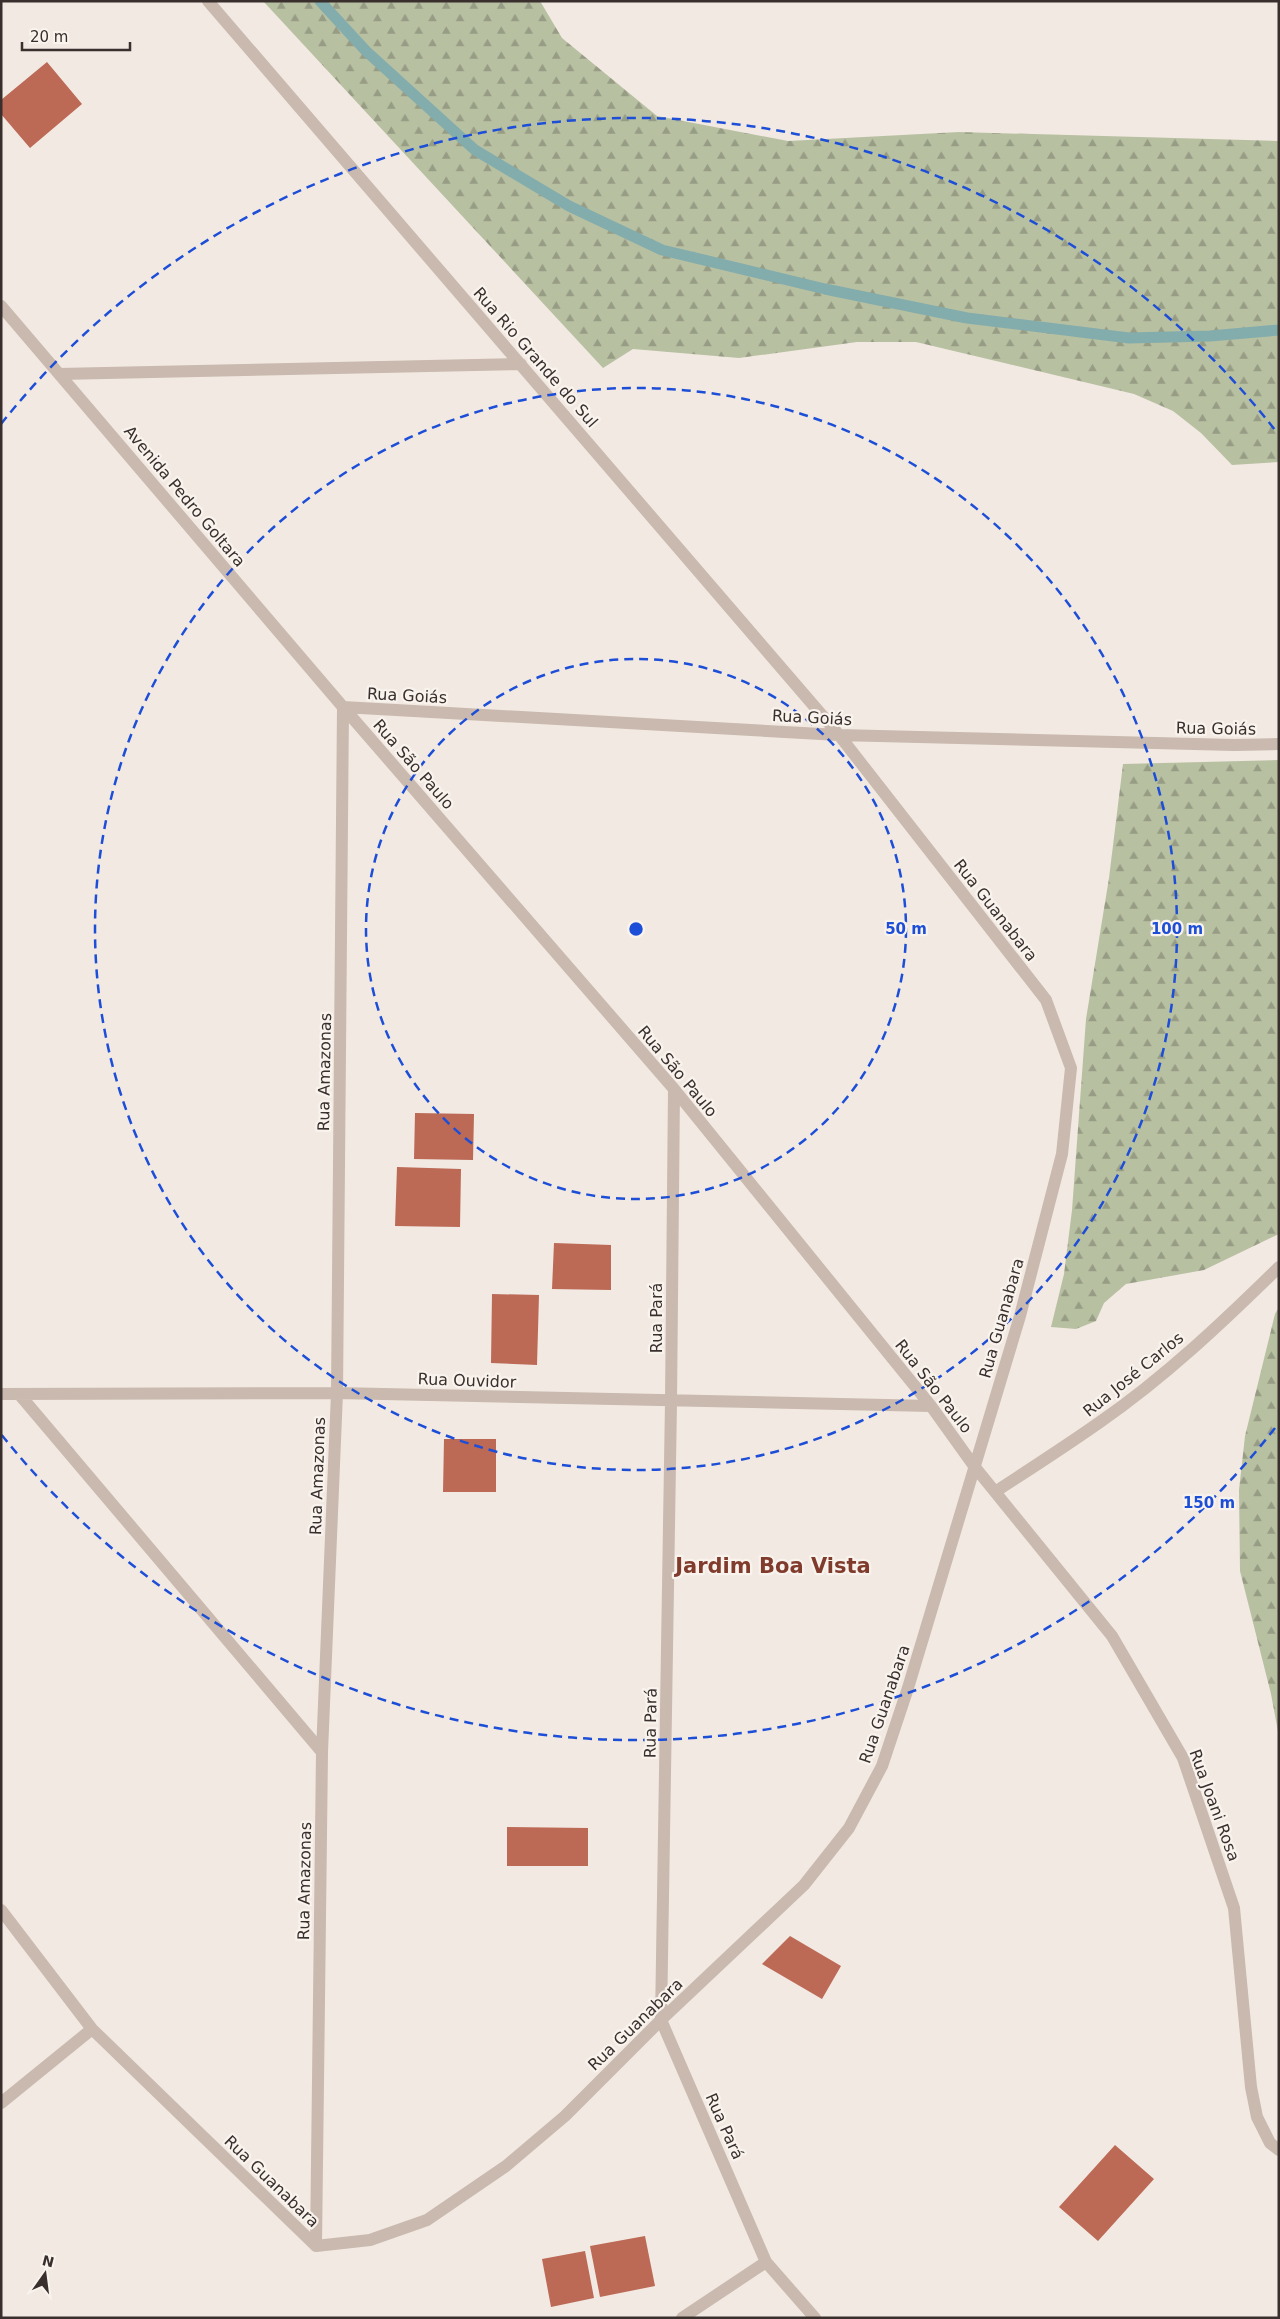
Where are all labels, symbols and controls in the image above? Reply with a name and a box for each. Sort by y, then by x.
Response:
scale bar [22,20,130,52]
text: 20 m [30,28,68,46]
street label: Rua Rio Grande do Sul [470,283,602,431]
street label: Avenida Pedro Goltara [120,422,249,571]
street label: Rua Goiás [366,684,448,707]
street label: Rua Goiás [771,706,853,729]
street label: Rua São Paulo [369,715,458,813]
street label: Rua Goiás [1176,718,1256,739]
street label: Rua Guanabara [950,856,1041,965]
centre of rings [627,920,645,938]
text: 50 m [885,920,927,938]
text: 100 m [1151,920,1203,938]
street label: Rua Amazonas [314,1013,335,1131]
street label: Rua São Paulo [634,1022,721,1121]
street label: Rua Guanabara [975,1256,1028,1380]
street label: Rua Pará [647,1283,666,1353]
street label: Rua José Carlos [1079,1328,1187,1421]
street label: Rua São Paulo [891,1336,976,1437]
street label: Rua Ouvidor [417,1369,517,1392]
street label: Rua Amazonas [306,1417,329,1535]
text: 150 m [1183,1494,1235,1512]
district label: Jardim Boa Vista [673,1554,871,1578]
street label: Rua Guanabara [855,1642,914,1766]
street label: Rua Pará [640,1688,661,1758]
street label: Rua Joani Rosa [1185,1747,1244,1864]
street label: Rua Amazonas [294,1822,315,1940]
street label: Rua Guanabara [584,1974,687,2074]
street label: Rua Pará [702,2090,748,2162]
street label: Rua Guanabara [220,2131,323,2231]
north arrow [20,2249,70,2299]
text: N [41,2252,56,2271]

